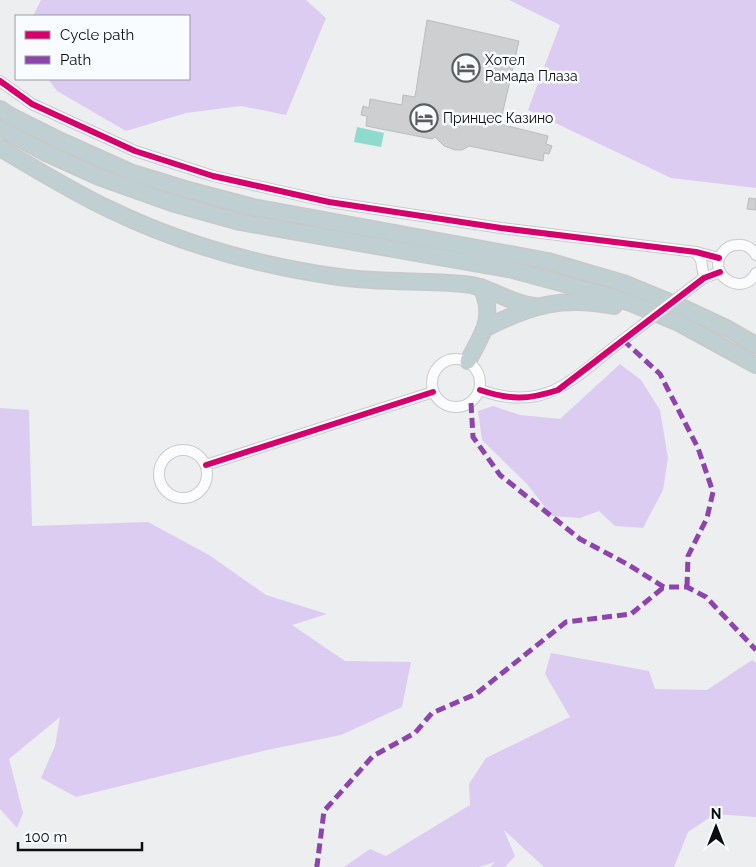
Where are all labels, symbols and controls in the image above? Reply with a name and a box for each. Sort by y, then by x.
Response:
legend [15,15,190,80]
text: Cycle path [60,26,134,44]
text: Path [60,51,91,69]
place label: Хотел Рамада Плаза [485,52,578,84]
hotel icon: Хотел Рамада Плаза [451,53,481,83]
hotel icon: Принцес Казино [409,103,439,133]
place label: Принцес Казино [443,110,553,126]
north arrow [691,802,741,852]
text: N [711,806,721,822]
scale bar [18,820,141,852]
text: 100 m [25,828,67,846]

